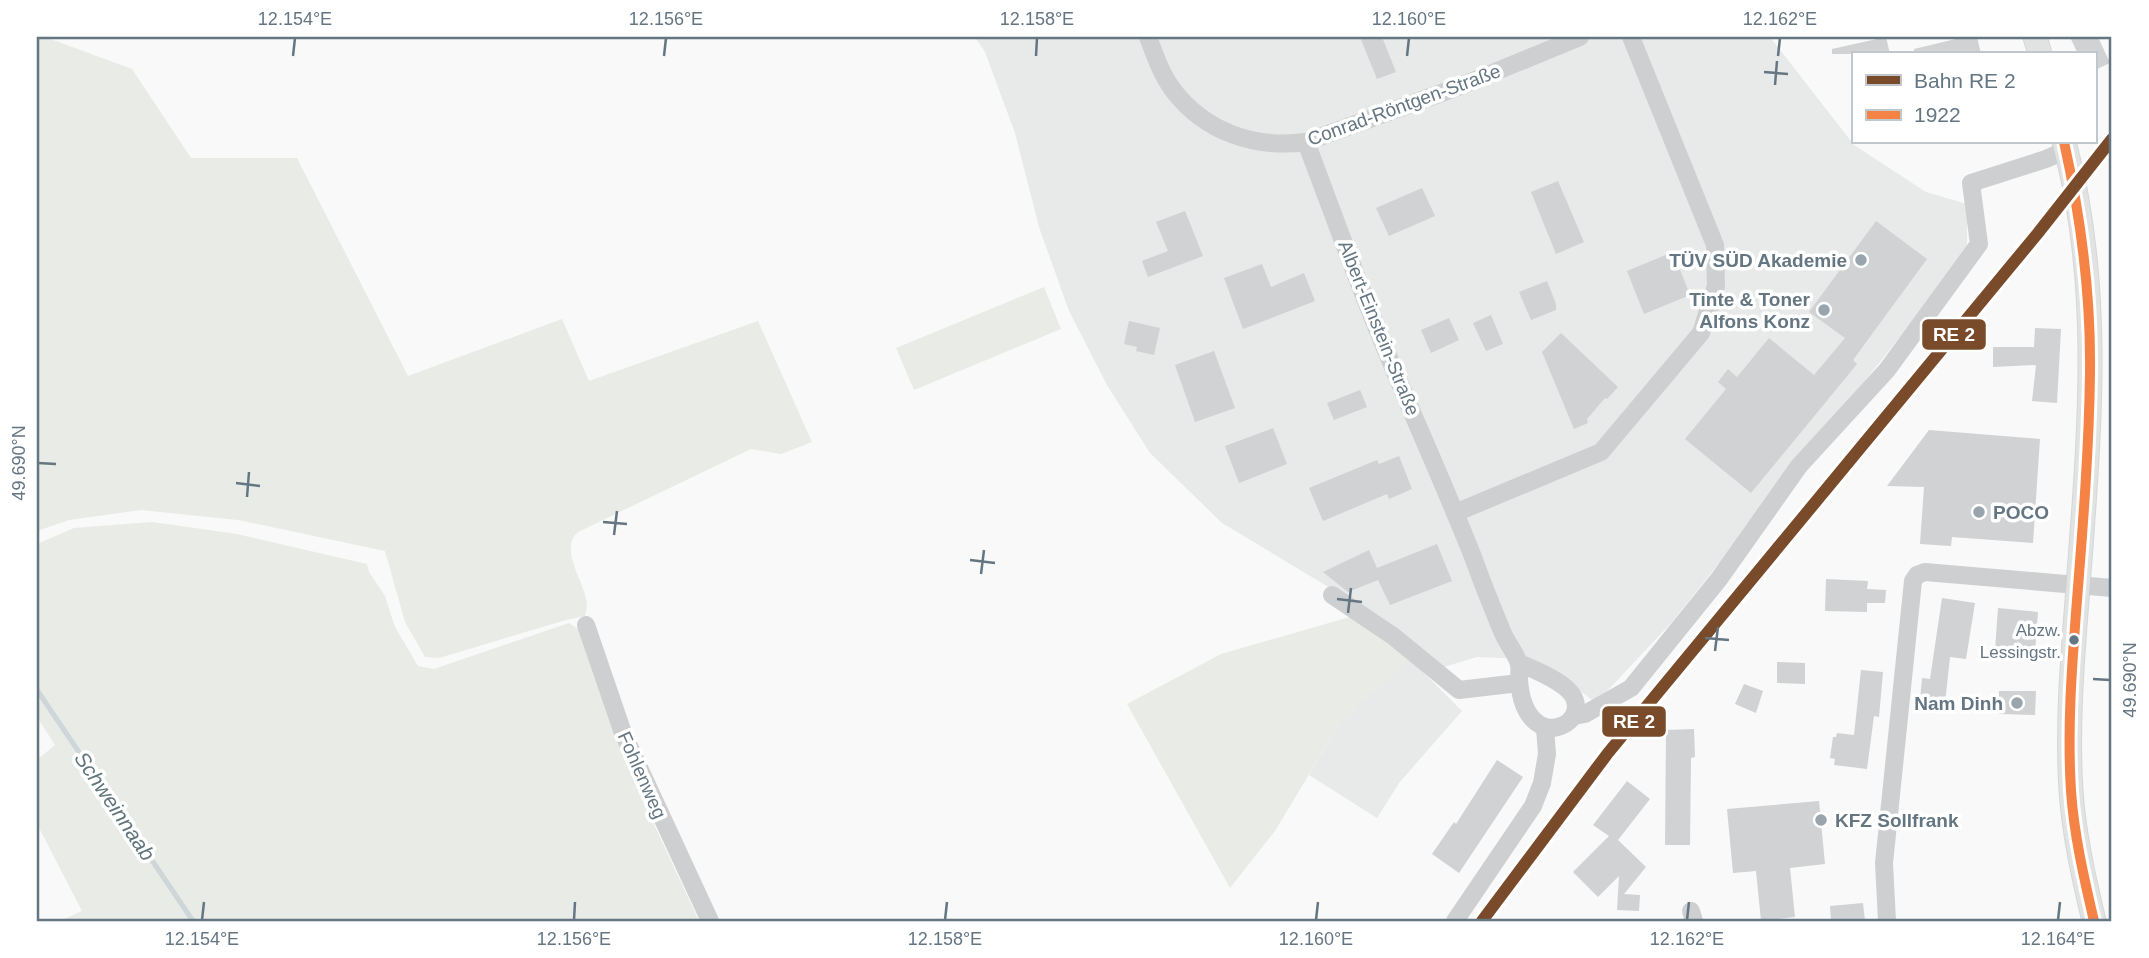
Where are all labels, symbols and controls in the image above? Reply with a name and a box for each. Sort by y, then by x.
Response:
text: 12.154°E [258,9,332,29]
text: 12.156°E [629,9,703,29]
text: 12.158°E [1000,9,1074,29]
text: 12.160°E [1372,9,1446,29]
text: 12.162°E [1743,9,1817,29]
legend [1852,52,2096,144]
street label: Conrad-Röntgen-Straße [1305,60,1503,150]
text: Bahn RE 2 [1914,69,2016,92]
text: 1922 [1914,103,1961,126]
street label: Albert-Einstein-Straße [1334,237,1424,419]
place label: TÜV SÜD Akademie [1669,250,1847,271]
marker: TÜV SÜD Akademie [1853,252,1869,268]
place label: Tinte & Toner Alfons Konz [1689,289,1811,332]
marker: Tinte & Toner Alfons Konz [1816,302,1832,318]
line badge: RE 2 [1921,318,1987,351]
text: RE 2 [1933,324,1975,345]
text: 49.690°N [9,425,29,501]
place label: POCO [1993,502,2049,523]
marker: POCO [1971,504,1987,520]
place label: Abzw. Lessingstr. [1980,621,2061,662]
marker: Abzw. Lessingstr. [2067,633,2081,647]
text: 49.690°N [2120,642,2140,718]
place label: Nam Dinh [1914,693,2003,714]
marker: Nam Dinh [2009,695,2025,711]
line badge: RE 2 [1601,705,1667,738]
text: RE 2 [1613,711,1655,732]
street label: Fohlenweg [614,728,670,822]
water label: Schweinnaab [70,747,160,865]
place label: KFZ Sollfrank [1835,810,1959,831]
marker: KFZ Sollfrank [1813,812,1829,828]
text: 12.154°E [165,929,239,949]
text: 12.156°E [537,929,611,949]
text: 12.158°E [908,929,982,949]
text: 12.160°E [1279,929,1353,949]
text: 12.162°E [1650,929,1724,949]
text: 12.164°E [2021,929,2095,949]

